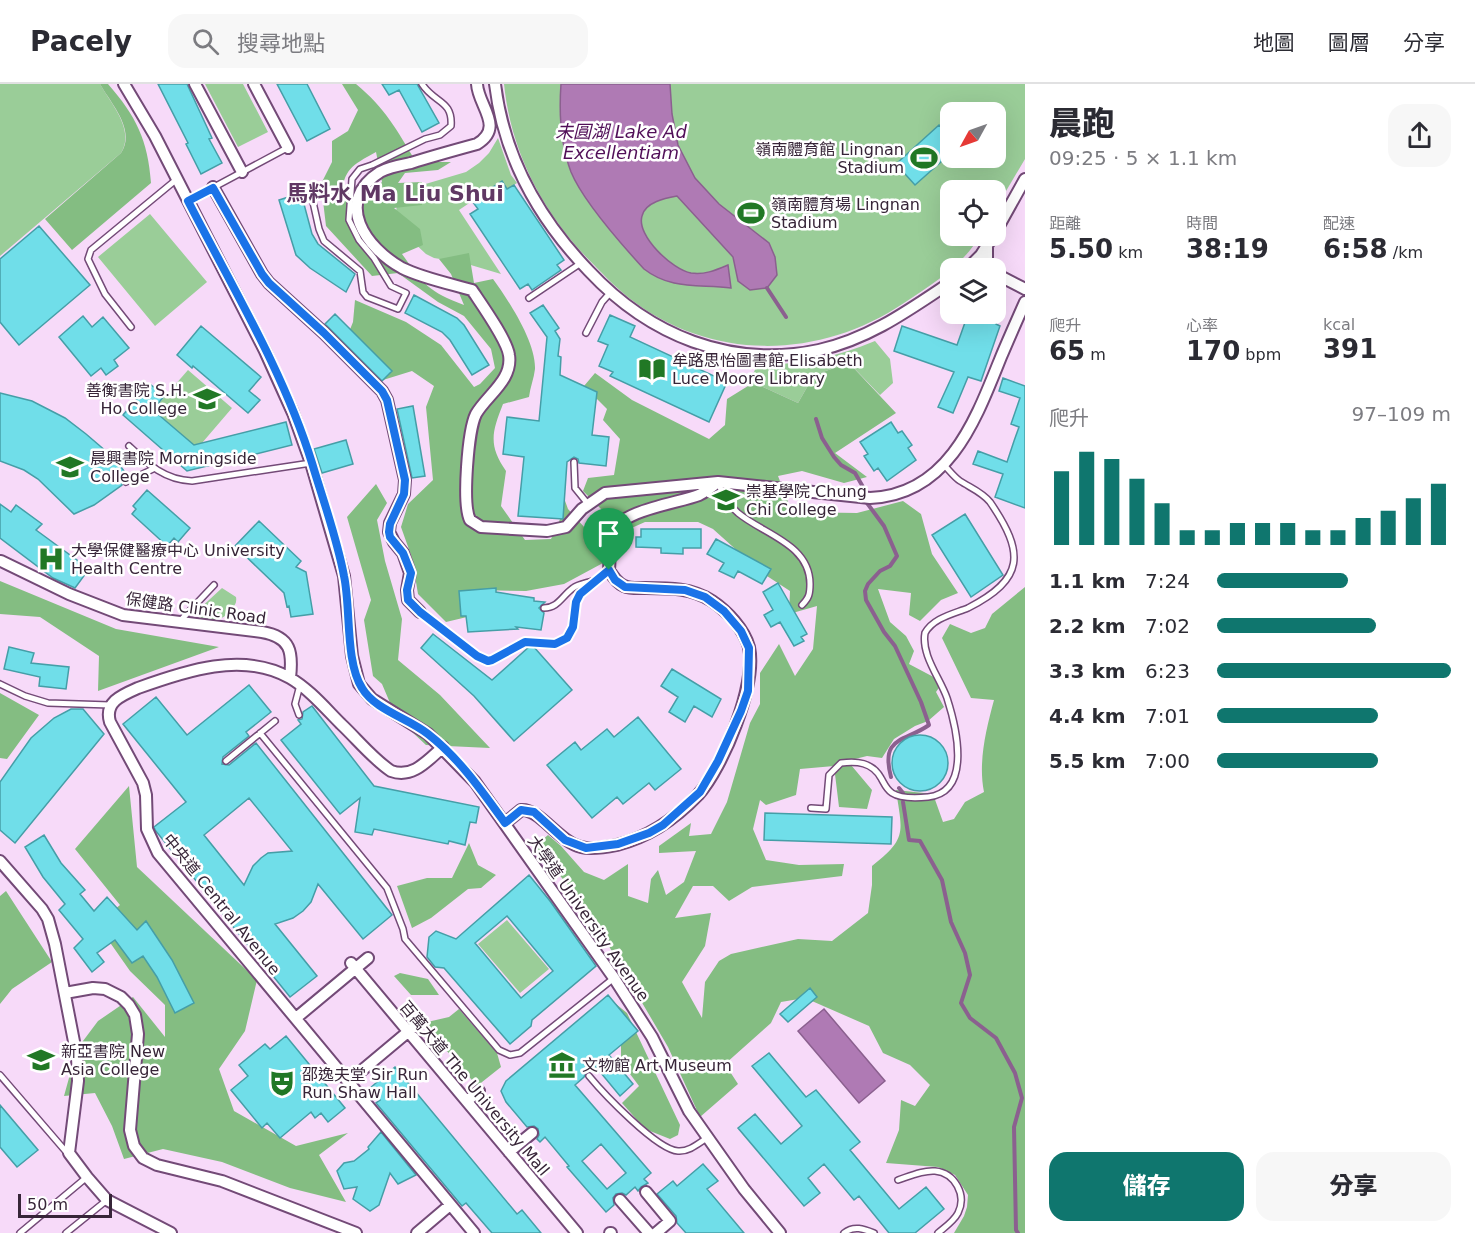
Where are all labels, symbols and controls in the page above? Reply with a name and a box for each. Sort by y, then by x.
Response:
search box [168,14,588,68]
text: Pacely [30,25,132,58]
icon: search [189,25,222,58]
text: 搜尋地點 [237,31,325,56]
text: 地圖 [1253,31,1295,55]
text: 圖層 [1328,31,1370,55]
text: 分享 [1403,31,1445,55]
north arrow [940,102,1006,168]
map controls [940,102,1006,324]
text: 晨跑 [1049,104,1115,143]
button: share [1388,104,1451,167]
water label: 未圓湖 Lake Ad Excellentiam [555,121,687,163]
place label: 嶺南體育館 Lingnan Stadium [755,140,904,177]
sports icon: 嶺南體育館 Lingnan Stadium [909,143,939,173]
text: 09:25 · 5 × 1.1 km [1049,146,1237,170]
button: locate [940,180,1006,246]
district label: 馬料水 Ma Liu Shui [286,181,504,206]
place label: 嶺南體育場 Lingnan Stadium [771,195,920,232]
sports icon: 嶺南體育場 Lingnan Stadium [736,198,766,228]
text: 距離 [1049,214,1081,233]
text: 時間 [1186,214,1218,233]
text: 配速 [1323,214,1355,233]
text: 5.50 [1049,234,1113,264]
text: 38:19 [1186,234,1269,264]
text: 6:58 [1323,234,1388,264]
text: km [1113,243,1143,262]
text: /km [1388,243,1423,262]
button: layers [940,258,1006,324]
text: kcal [1323,315,1355,334]
text: 爬升 [1049,316,1081,335]
text: 心率 [1186,316,1218,335]
text: 391 [1323,334,1377,364]
text: 65 [1049,336,1085,366]
text: 170 [1186,336,1240,366]
text: m [1085,345,1106,364]
text: bpm [1240,345,1281,364]
place label: 牟路思怡圖書館 Elisabeth Luce Moore Library [672,351,863,388]
library icon: 牟路思怡圖書館 Elisabeth Luce Moore Library [637,354,667,384]
place label: 善衡書院 S.H. Ho College [86,381,187,418]
school or university icon: 善衡書院 S.H. Ho College [192,384,222,414]
text: 97–109 m [1352,402,1451,426]
text: 爬升 [1049,406,1089,430]
place label: 晨興書院 Morningside College [90,449,257,486]
school or university icon: 晨興書院 Morningside College [55,452,85,482]
place label: 崇基學院 Chung Chi College [746,482,867,519]
school or university icon: 崇基學院 Chung Chi College [711,485,741,515]
pin [583,508,634,570]
icon: arrive [592,517,625,550]
place label: 大學保健醫療中心 University Health Centre [71,541,285,578]
hospital icon: 大學保健醫療中心 University Health Centre [36,544,66,574]
text: 1.1 km [1049,569,1126,593]
text: 7:24 [1145,569,1190,593]
street label: 保健路 Clinic Road [124,589,267,628]
text: 2.2 km [1049,614,1126,638]
text: 7:02 [1145,614,1190,638]
text: 3.3 km [1049,659,1126,683]
text: 6:23 [1145,659,1190,683]
text: 4.4 km [1049,704,1126,728]
text: 7:01 [1145,704,1190,728]
text: 5.5 km [1049,749,1126,773]
text: 7:00 [1145,749,1190,773]
street label: 中央道 Central Avenue [159,830,284,979]
street label: 大學道 University Avenue [524,832,653,1005]
street label: 百萬大道 The University Mall [396,997,553,1180]
place label: 新亞書院 New Asia College [61,1042,165,1079]
school or university icon: 新亞書院 New Asia College [26,1045,56,1075]
museum icon: 文物館 Art Museum [547,1050,577,1080]
place label: 文物館 Art Museum [582,1056,732,1075]
place label: 邵逸夫堂 Sir Run Run Shaw Hall [302,1065,428,1102]
theatre icon: 邵逸夫堂 Sir Run Run Shaw Hall [267,1068,297,1098]
button: 儲存 [1049,1152,1244,1221]
button: 分享 [1256,1152,1451,1221]
scale bar [18,1191,112,1218]
text: 50 m [27,1195,68,1214]

